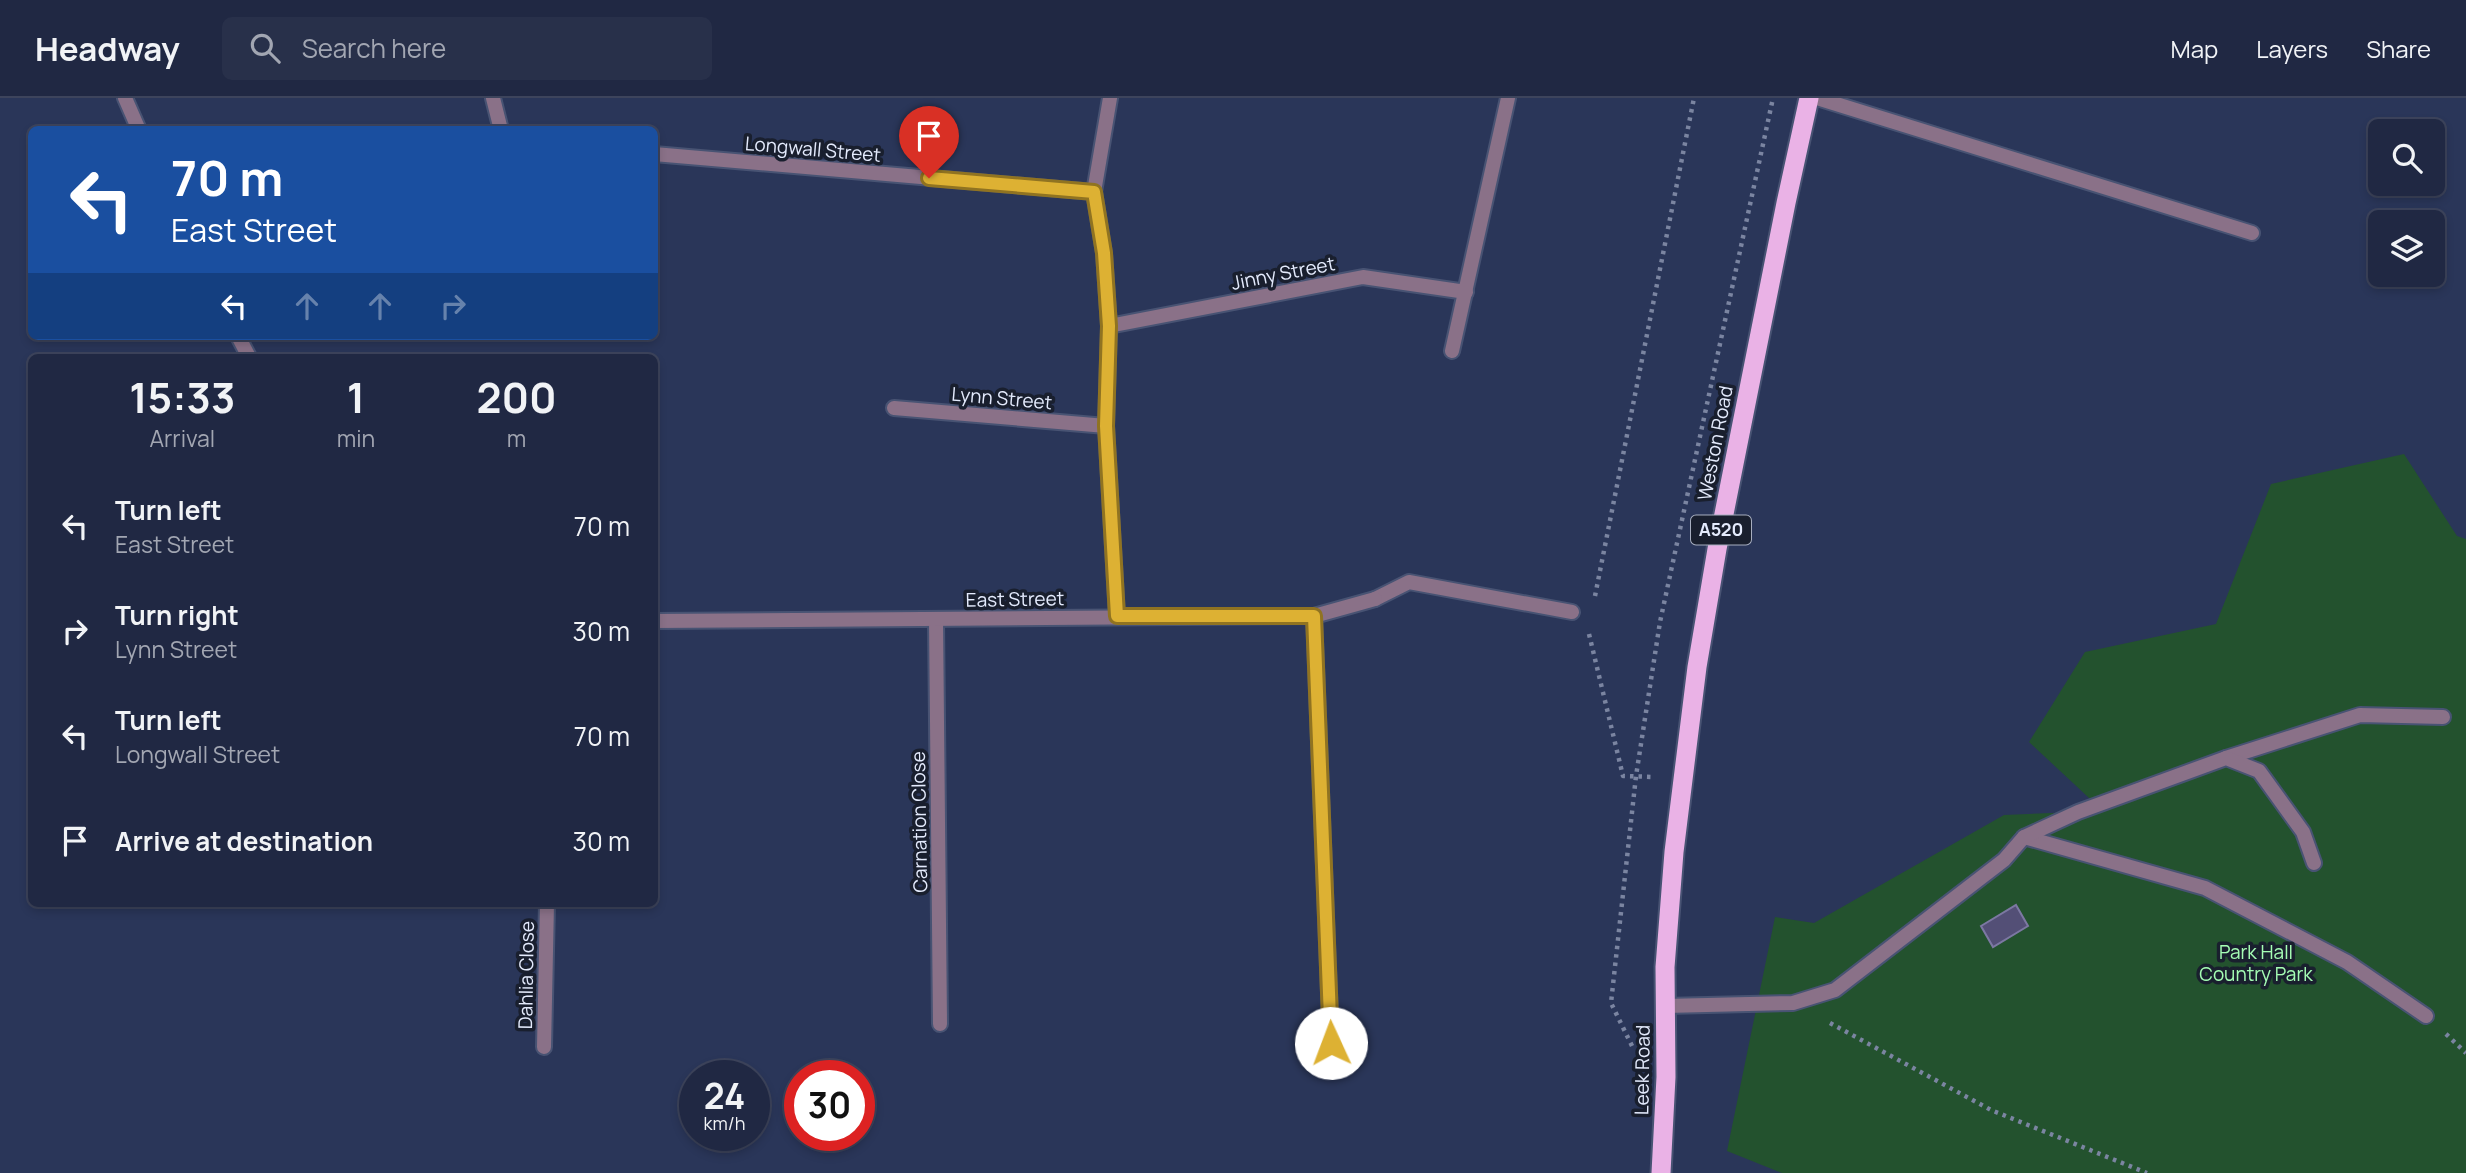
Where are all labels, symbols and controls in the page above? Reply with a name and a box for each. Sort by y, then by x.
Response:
search box [222,17,712,80]
text: Headway [35,26,180,71]
icon: search [246,29,284,67]
text: Search here [302,30,446,66]
text: Map [2171,32,2218,65]
text: Layers [2256,32,2328,65]
text: Share [2366,32,2431,65]
pin [899,106,959,178]
icon: arrive [910,117,948,155]
map controls [2368,119,2445,287]
button: search [2368,119,2445,196]
street label: Longwall Street [744,130,882,168]
text: 70 m [171,144,283,211]
icon: left [56,154,147,245]
text: East Street [171,208,337,252]
button: layers [2368,210,2445,287]
street label: Jinny Street [1229,250,1337,296]
icon: left [215,287,253,325]
icon: ahead [288,287,326,325]
icon: ahead [361,287,399,325]
icon: right [434,287,472,325]
text: 15:33 [129,368,235,426]
text: 1 [347,368,365,426]
text: 200 [476,368,557,426]
street label: Lynn Street [951,381,1053,415]
street label: Weston Road [1691,383,1739,503]
text: Arrival [150,422,215,454]
text: min [337,422,375,454]
text: m [507,422,526,454]
text: Turn left [115,492,222,528]
icon: left [56,507,94,545]
text: 70 m [574,508,630,544]
road number: A520 [1691,516,1751,544]
text: East Street [115,528,234,560]
street label: East Street [965,585,1065,613]
text: Turn right [115,597,239,633]
icon: right [56,612,94,650]
text: 30 m [573,613,630,649]
text: Lynn Street [115,633,237,665]
text: Turn left [115,702,222,738]
icon: left [56,717,94,755]
text: 70 m [574,718,630,754]
text: Longwall Street [115,738,280,770]
street label: Carnation Close [905,751,933,893]
icon: arrive [56,822,94,860]
text: Arrive at destination [115,823,373,859]
text: 30 m [573,823,630,859]
street label: Dahlia Close [512,921,540,1029]
park label: Park Hall Country Park [2199,939,2313,987]
position arrow [1294,1006,1368,1080]
street label: Leek Road [1628,1025,1656,1115]
speed limit sign: 30 [784,1060,875,1151]
text: 24 [704,1072,745,1120]
text: km/h [704,1111,745,1135]

